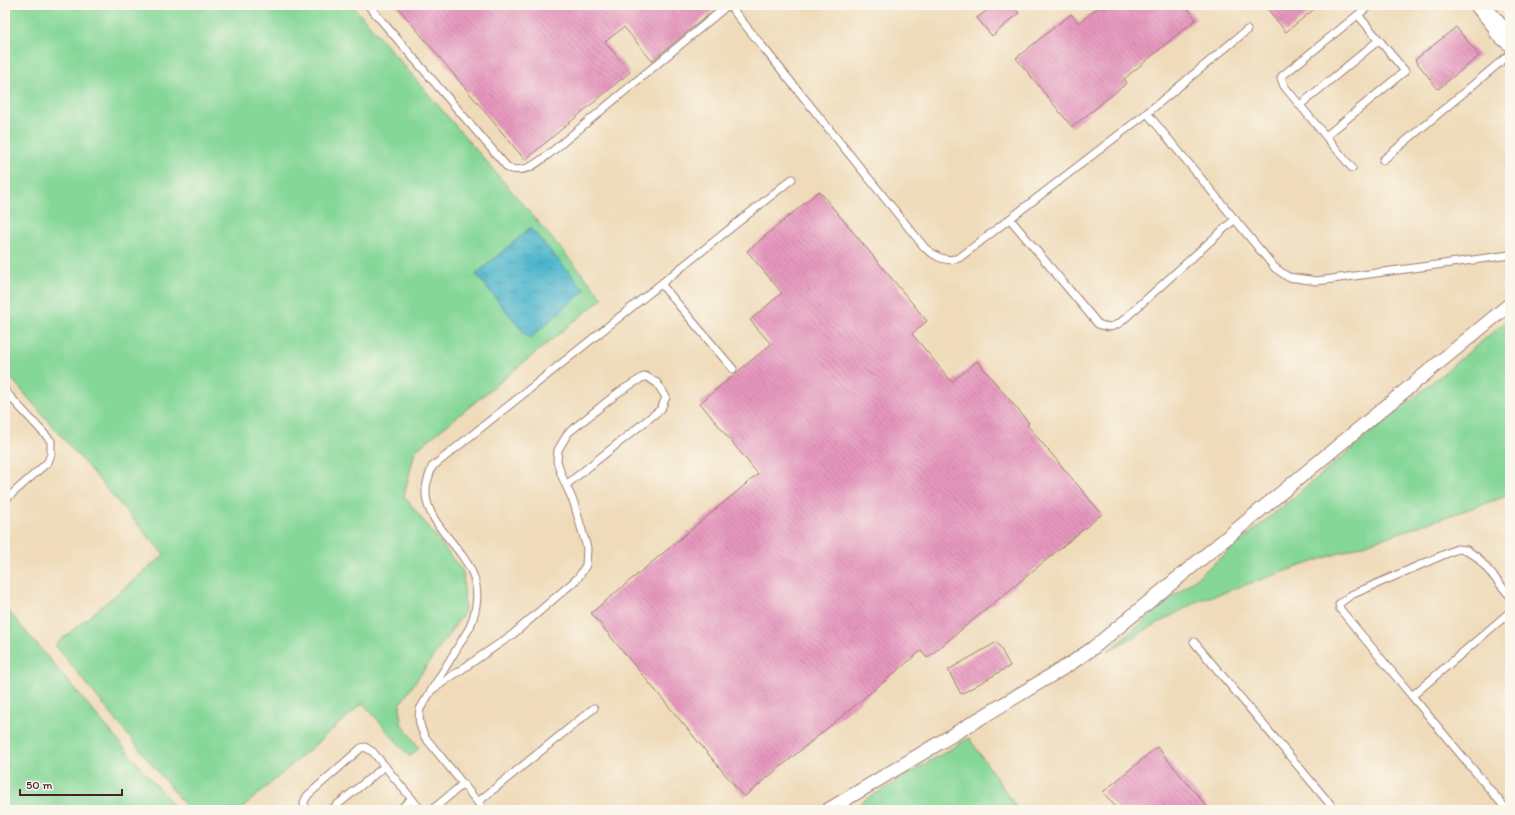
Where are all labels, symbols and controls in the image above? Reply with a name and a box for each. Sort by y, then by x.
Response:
scale bar [20,771,122,797]
text: 50 m [26,778,52,792]

